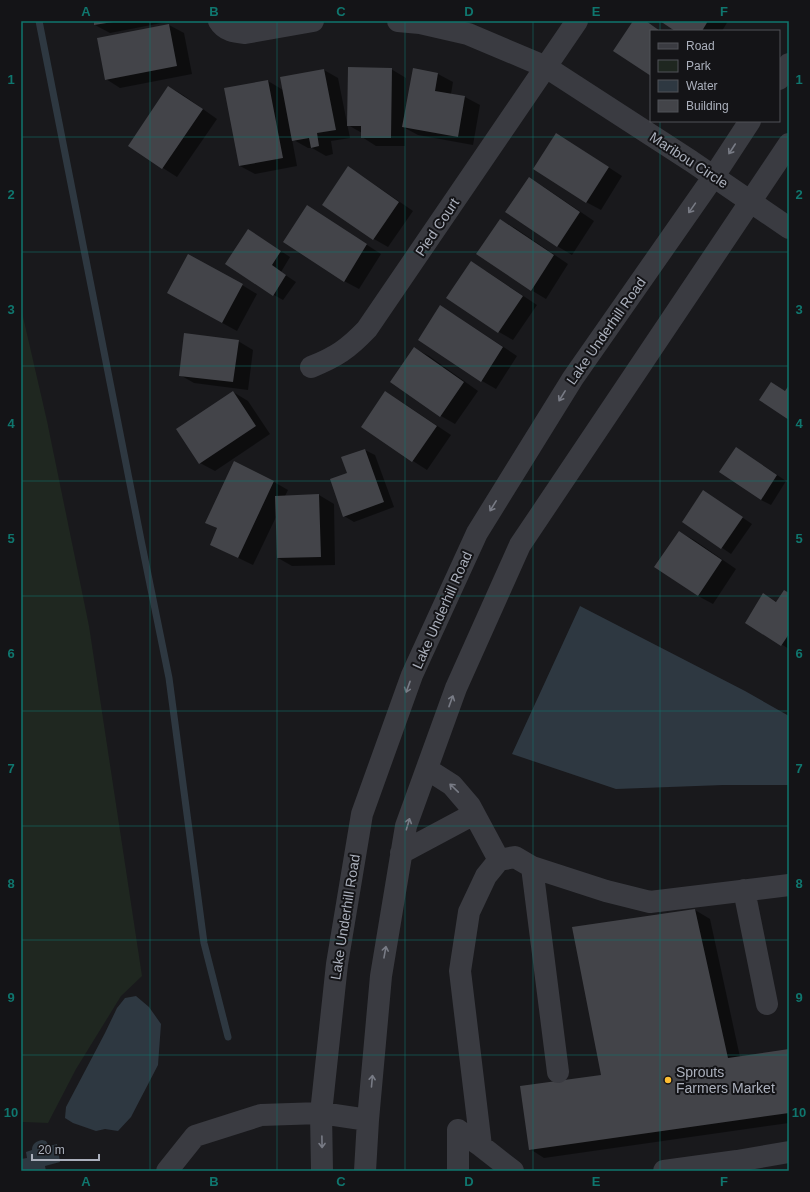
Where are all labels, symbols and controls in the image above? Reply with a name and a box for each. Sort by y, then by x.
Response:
text: A [81,4,91,19]
text: B [209,4,219,19]
text: C [336,4,346,19]
text: D [464,4,474,19]
text: E [592,4,601,19]
text: F [720,4,728,19]
legend [650,30,780,122]
text: Road [686,39,715,53]
text: Park [686,59,712,73]
text: 1 [7,72,15,87]
text: 1 [795,72,803,87]
text: Water [686,79,718,93]
text: Building [686,99,729,113]
street label: Maribou Circle [647,129,731,191]
one-way arrow [728,143,736,154]
text: 2 [7,187,15,202]
text: 2 [795,187,803,202]
street label: Pied Court [412,195,462,259]
one-way arrow [688,203,696,214]
street label: Lake Underhill Road [563,274,649,388]
text: 3 [7,302,15,317]
text: 3 [795,302,803,317]
one-way arrow [558,390,566,401]
text: 4 [7,416,15,431]
text: 4 [795,416,803,431]
one-way arrow [489,500,497,512]
text: 5 [7,531,15,546]
text: 5 [795,531,803,546]
street label: Lake Underhill Road [409,549,475,671]
text: 6 [7,646,15,661]
text: 6 [795,646,803,661]
one-way arrow [404,680,411,693]
one-way arrow [448,695,455,708]
text: 7 [7,761,15,776]
text: 7 [795,761,803,776]
one-way arrow [449,783,459,793]
one-way arrow [404,818,412,830]
street label: Lake Underhill Road [327,853,363,981]
text: 8 [7,876,15,891]
text: 8 [795,876,803,891]
one-way arrow [381,945,389,958]
text: 9 [7,990,15,1005]
text: 9 [795,990,803,1005]
place label: Sprouts Farmers Market [676,1064,775,1096]
one-way arrow [368,1075,375,1088]
marker: Sprouts Farmers Market [663,1075,673,1085]
text: 10 [4,1105,18,1120]
text: 10 [792,1105,806,1120]
one-way arrow [318,1135,326,1148]
scale bar [32,1136,99,1162]
text: 20 m [38,1143,65,1157]
text: A [81,1174,91,1189]
text: B [209,1174,219,1189]
text: C [336,1174,346,1189]
text: D [464,1174,474,1189]
text: E [592,1174,601,1189]
text: F [720,1174,728,1189]

